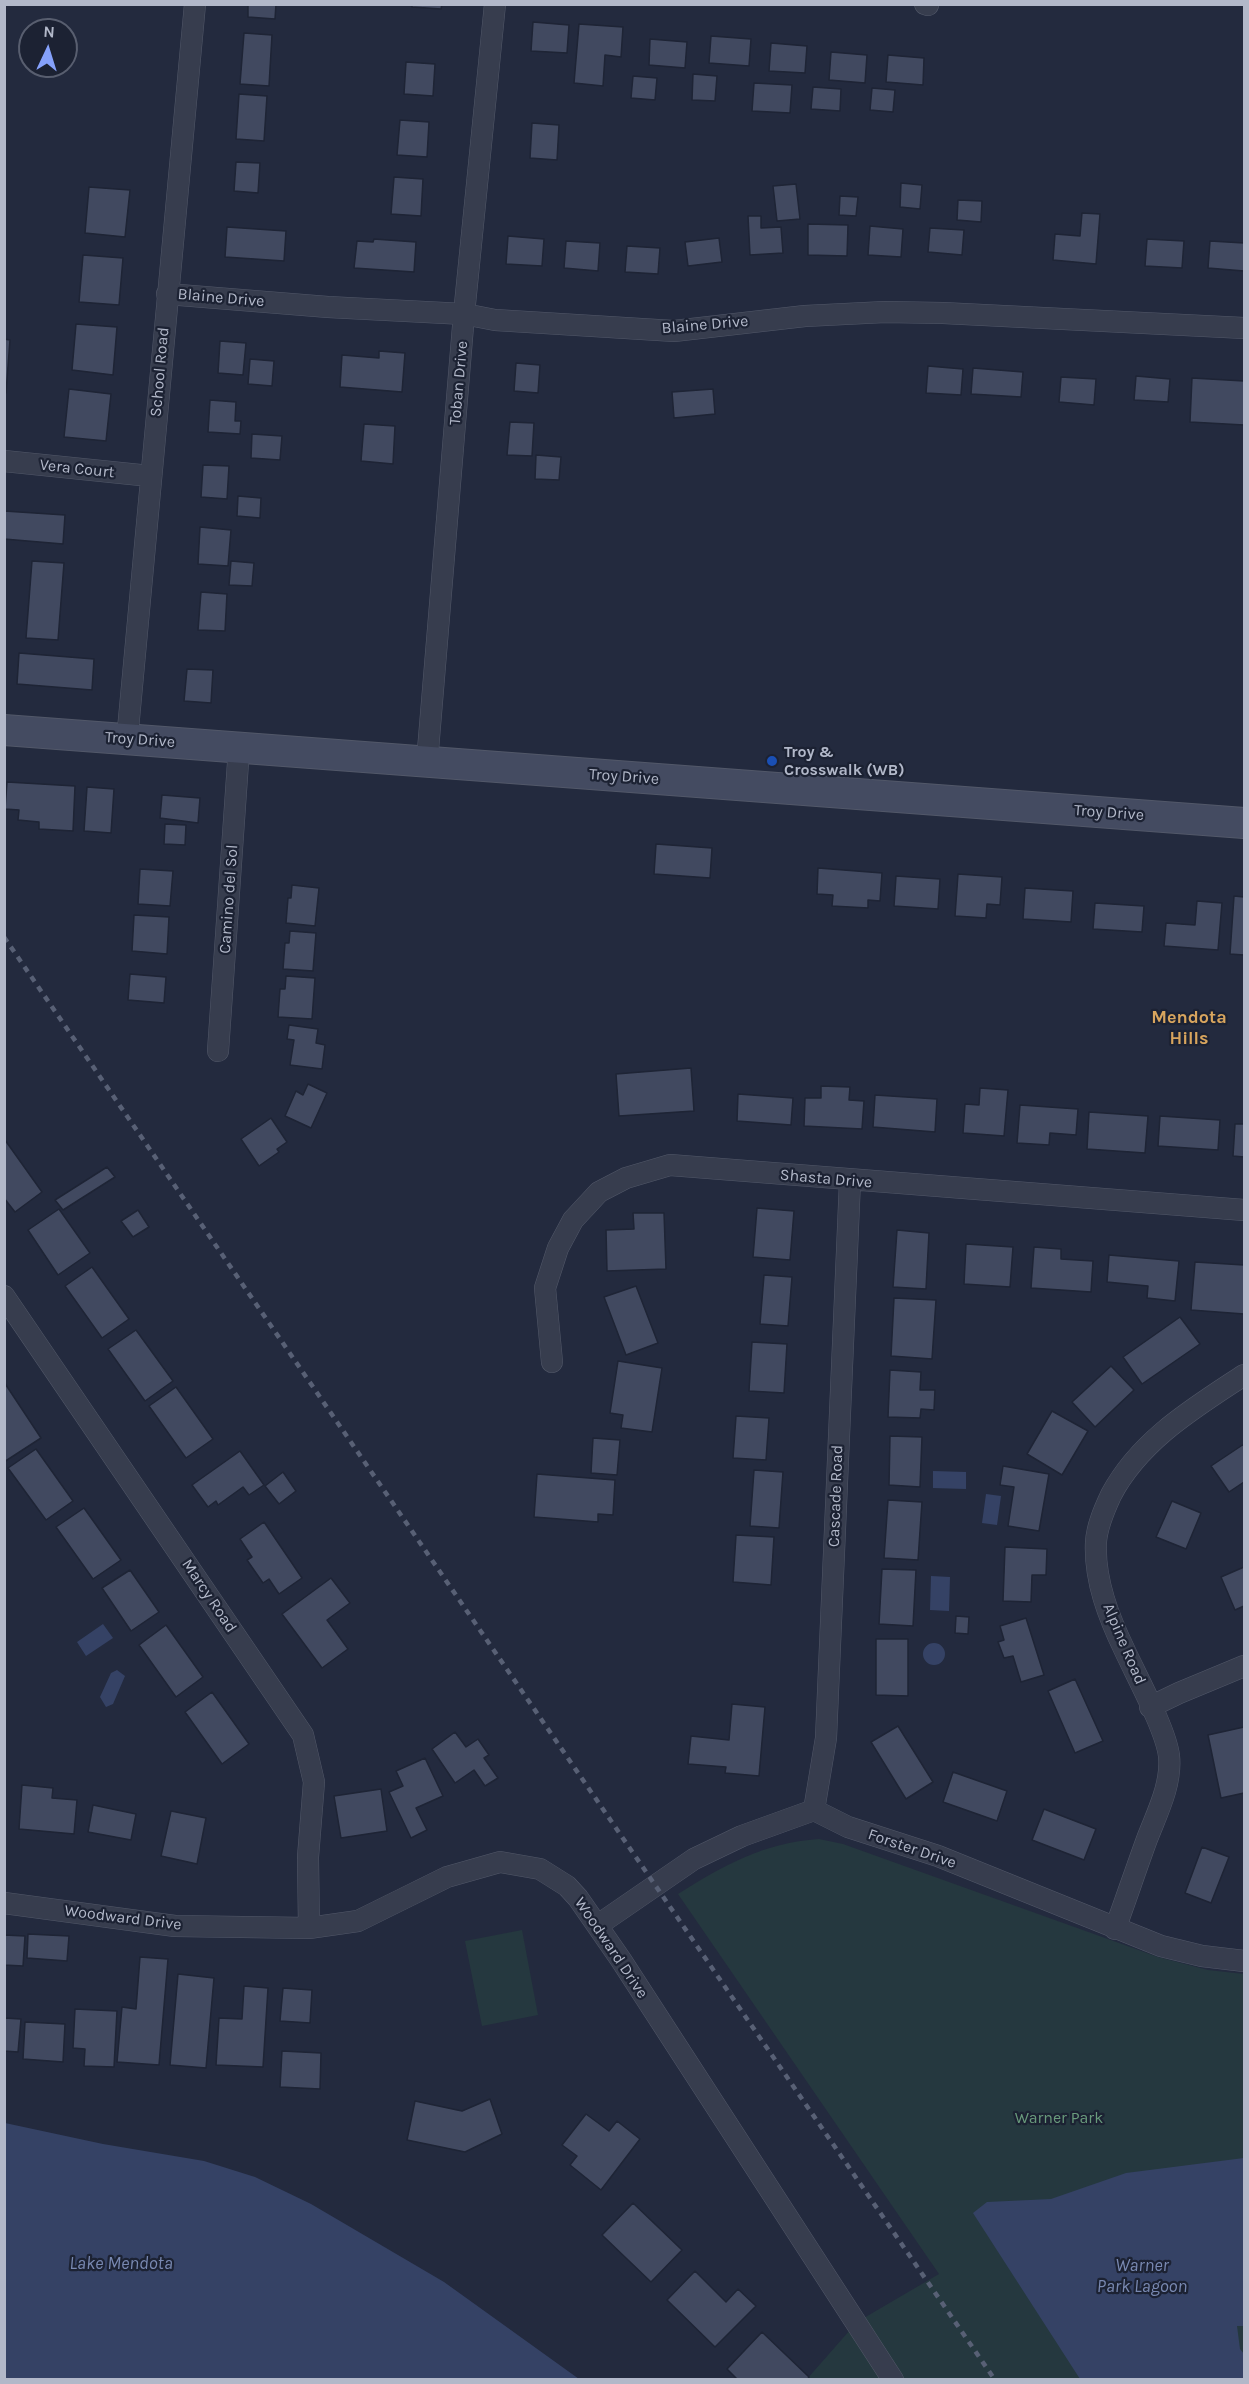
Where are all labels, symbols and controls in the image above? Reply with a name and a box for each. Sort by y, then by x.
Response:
north arrow [18,18,78,78]
text: N [43,22,56,41]
street label: Blaine Drive [177,285,265,311]
street label: Blaine Drive [661,312,749,338]
street label: School Road [147,326,173,418]
street label: Toban Drive [446,340,472,426]
street label: Vera Court [39,456,115,482]
street label: Troy Drive [104,728,176,752]
place label: Troy & Crosswalk (WB) [784,742,905,780]
marker: Troy & Crosswalk (WB) [765,754,779,768]
street label: Troy Drive [588,765,660,789]
street label: Troy Drive [1073,801,1145,825]
street label: Camino del Sol [216,844,242,954]
district label: Mendota Hills [1151,1007,1227,1050]
street label: Shasta Drive [779,1165,873,1193]
street label: Cascade Road [825,1444,847,1548]
street label: Marcy Road [177,1556,241,1636]
street label: Alpine Road [1098,1601,1150,1687]
street label: Forster Drive [865,1825,959,1873]
street label: Woodward Drive [570,1894,652,2002]
street label: Woodward Drive [63,1901,183,1935]
park label: Warner Park [1015,2108,1103,2128]
water label: Lake Mendota [69,2253,173,2275]
water label: Warner Park Lagoon [1097,2255,1187,2298]

